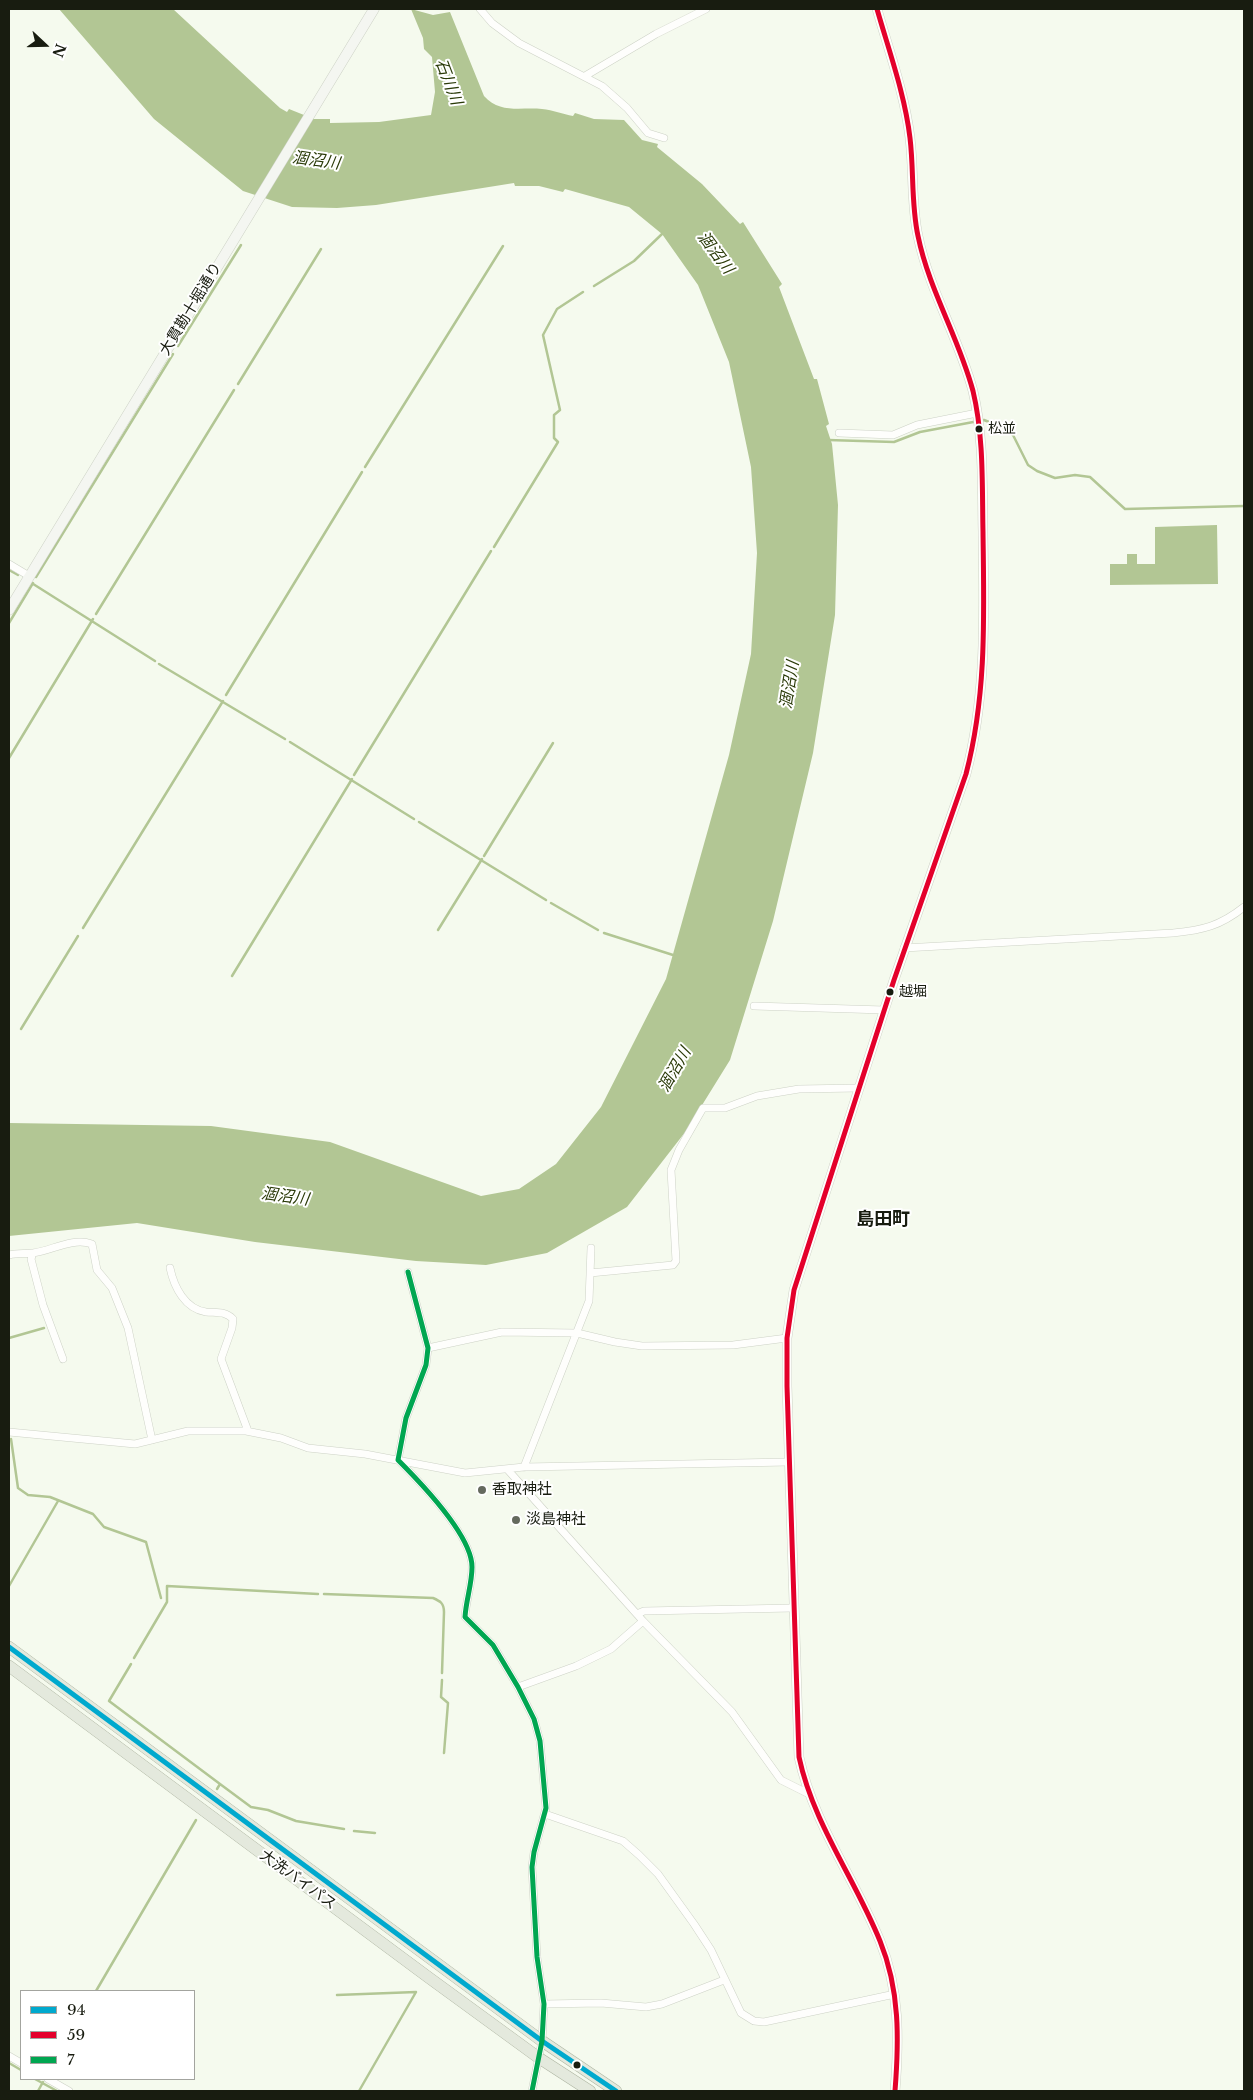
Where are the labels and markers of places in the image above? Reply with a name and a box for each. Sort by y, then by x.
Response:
place label: 松並 [988,421,1016,437]
marker: 松並 [974,424,984,434]
place label: 越堀 [899,984,927,1000]
marker: 越堀 [885,987,895,997]
place label: 香取神社 [492,1481,552,1499]
marker: 香取神社 [476,1484,488,1496]
place label: 淡島神社 [526,1511,586,1529]
marker: 淡島神社 [510,1514,522,1526]
unlabelled marker [572,2060,582,2070]

